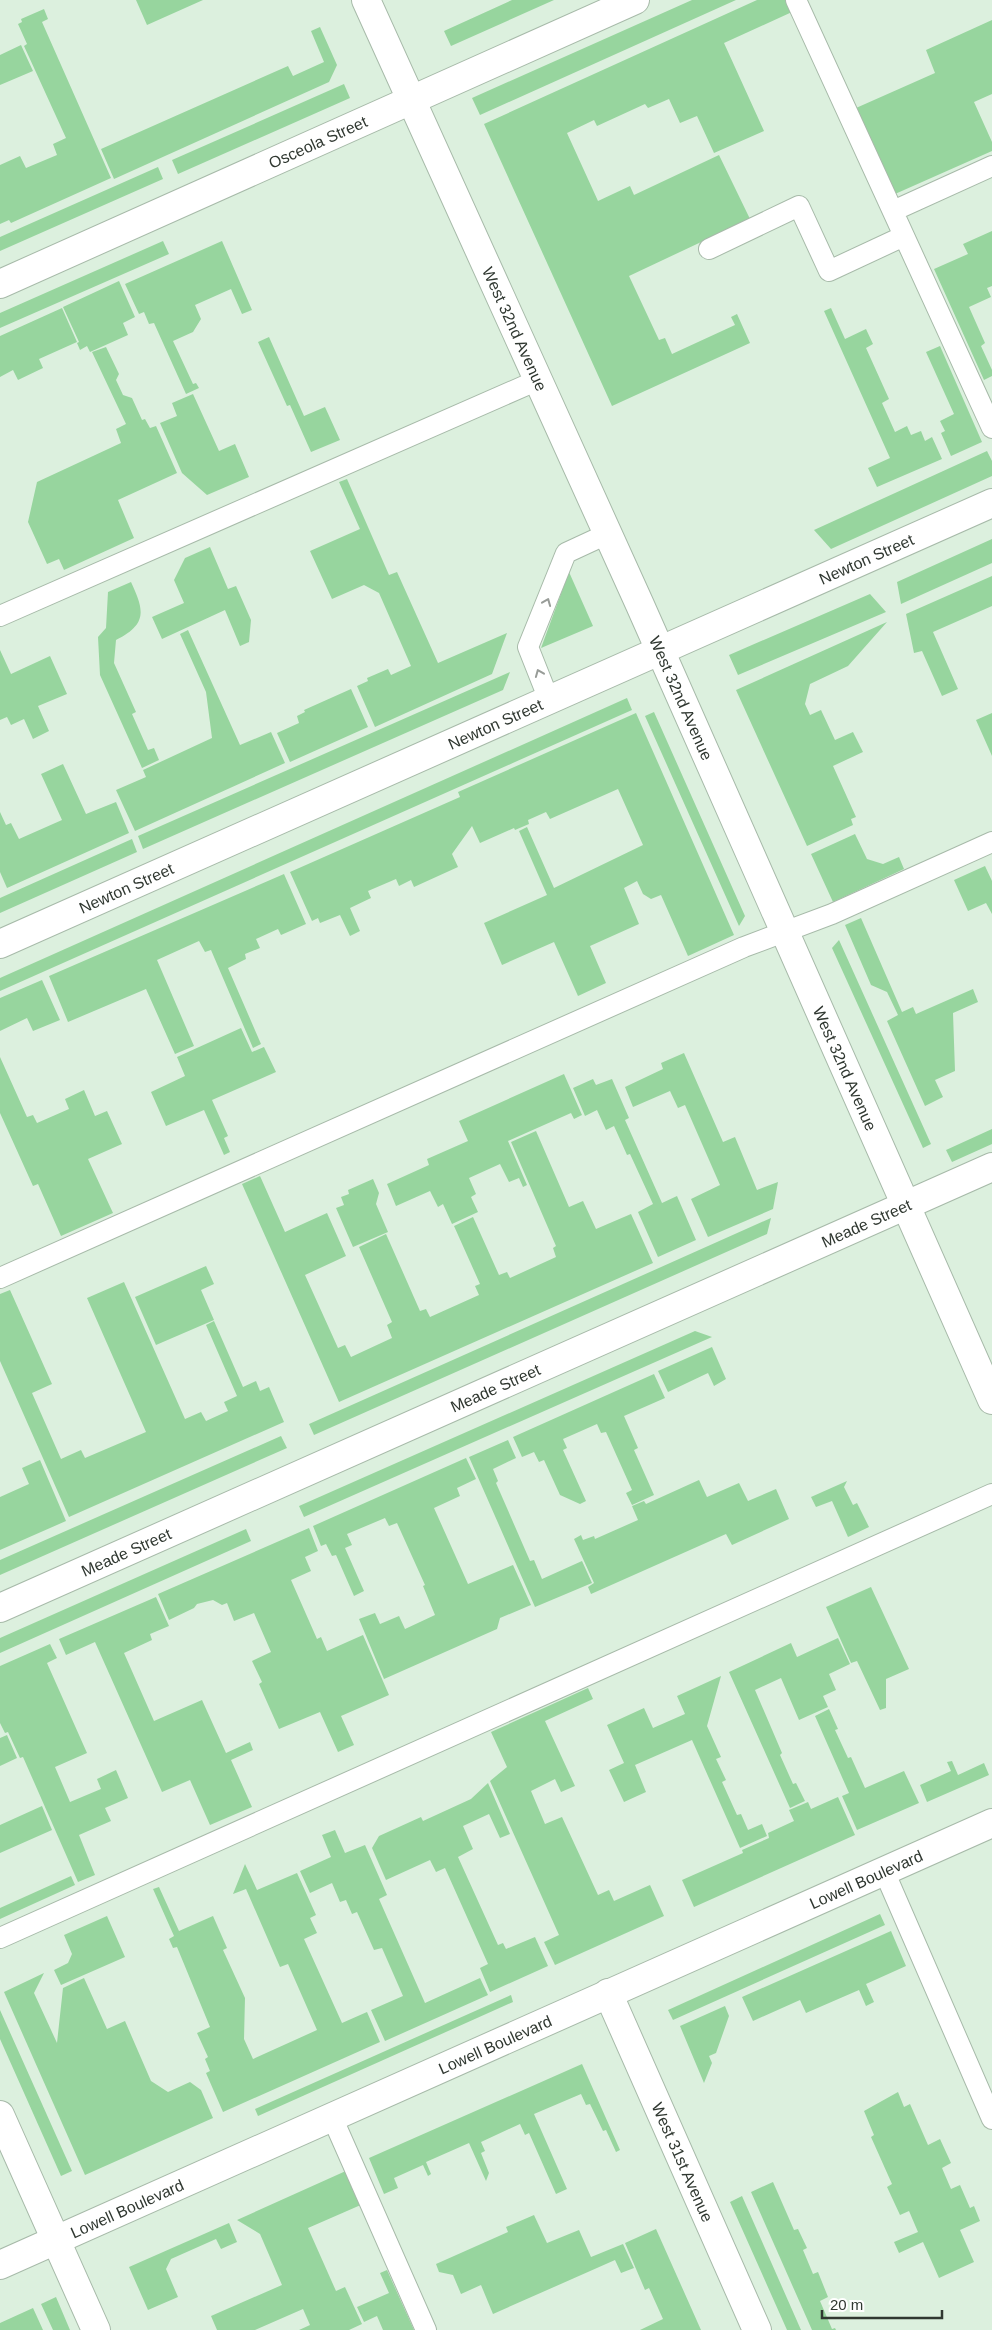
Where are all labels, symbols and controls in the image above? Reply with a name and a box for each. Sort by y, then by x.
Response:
street label: Osceola Street [266,113,370,172]
street label: West 32nd Avenue [479,265,550,394]
street label: Newton Street [817,531,917,588]
one-way arrow [540,598,551,607]
street label: West 32nd Avenue [646,634,716,763]
one-way arrow [534,670,544,678]
street label: Newton Street [446,696,546,753]
street label: Newton Street [76,860,177,917]
street label: West 32nd Avenue [810,1004,880,1133]
street label: Meade Street [819,1196,914,1251]
street label: Meade Street [448,1361,543,1416]
street label: Meade Street [79,1525,174,1580]
street label: Lowell Boulevard [807,1847,925,1912]
street label: Lowell Boulevard [436,2012,554,2077]
street label: West 31st Avenue [649,2100,716,2225]
street label: Lowell Boulevard [68,2176,186,2241]
scale bar [822,2288,942,2320]
text: 20 m [830,2296,863,2313]

